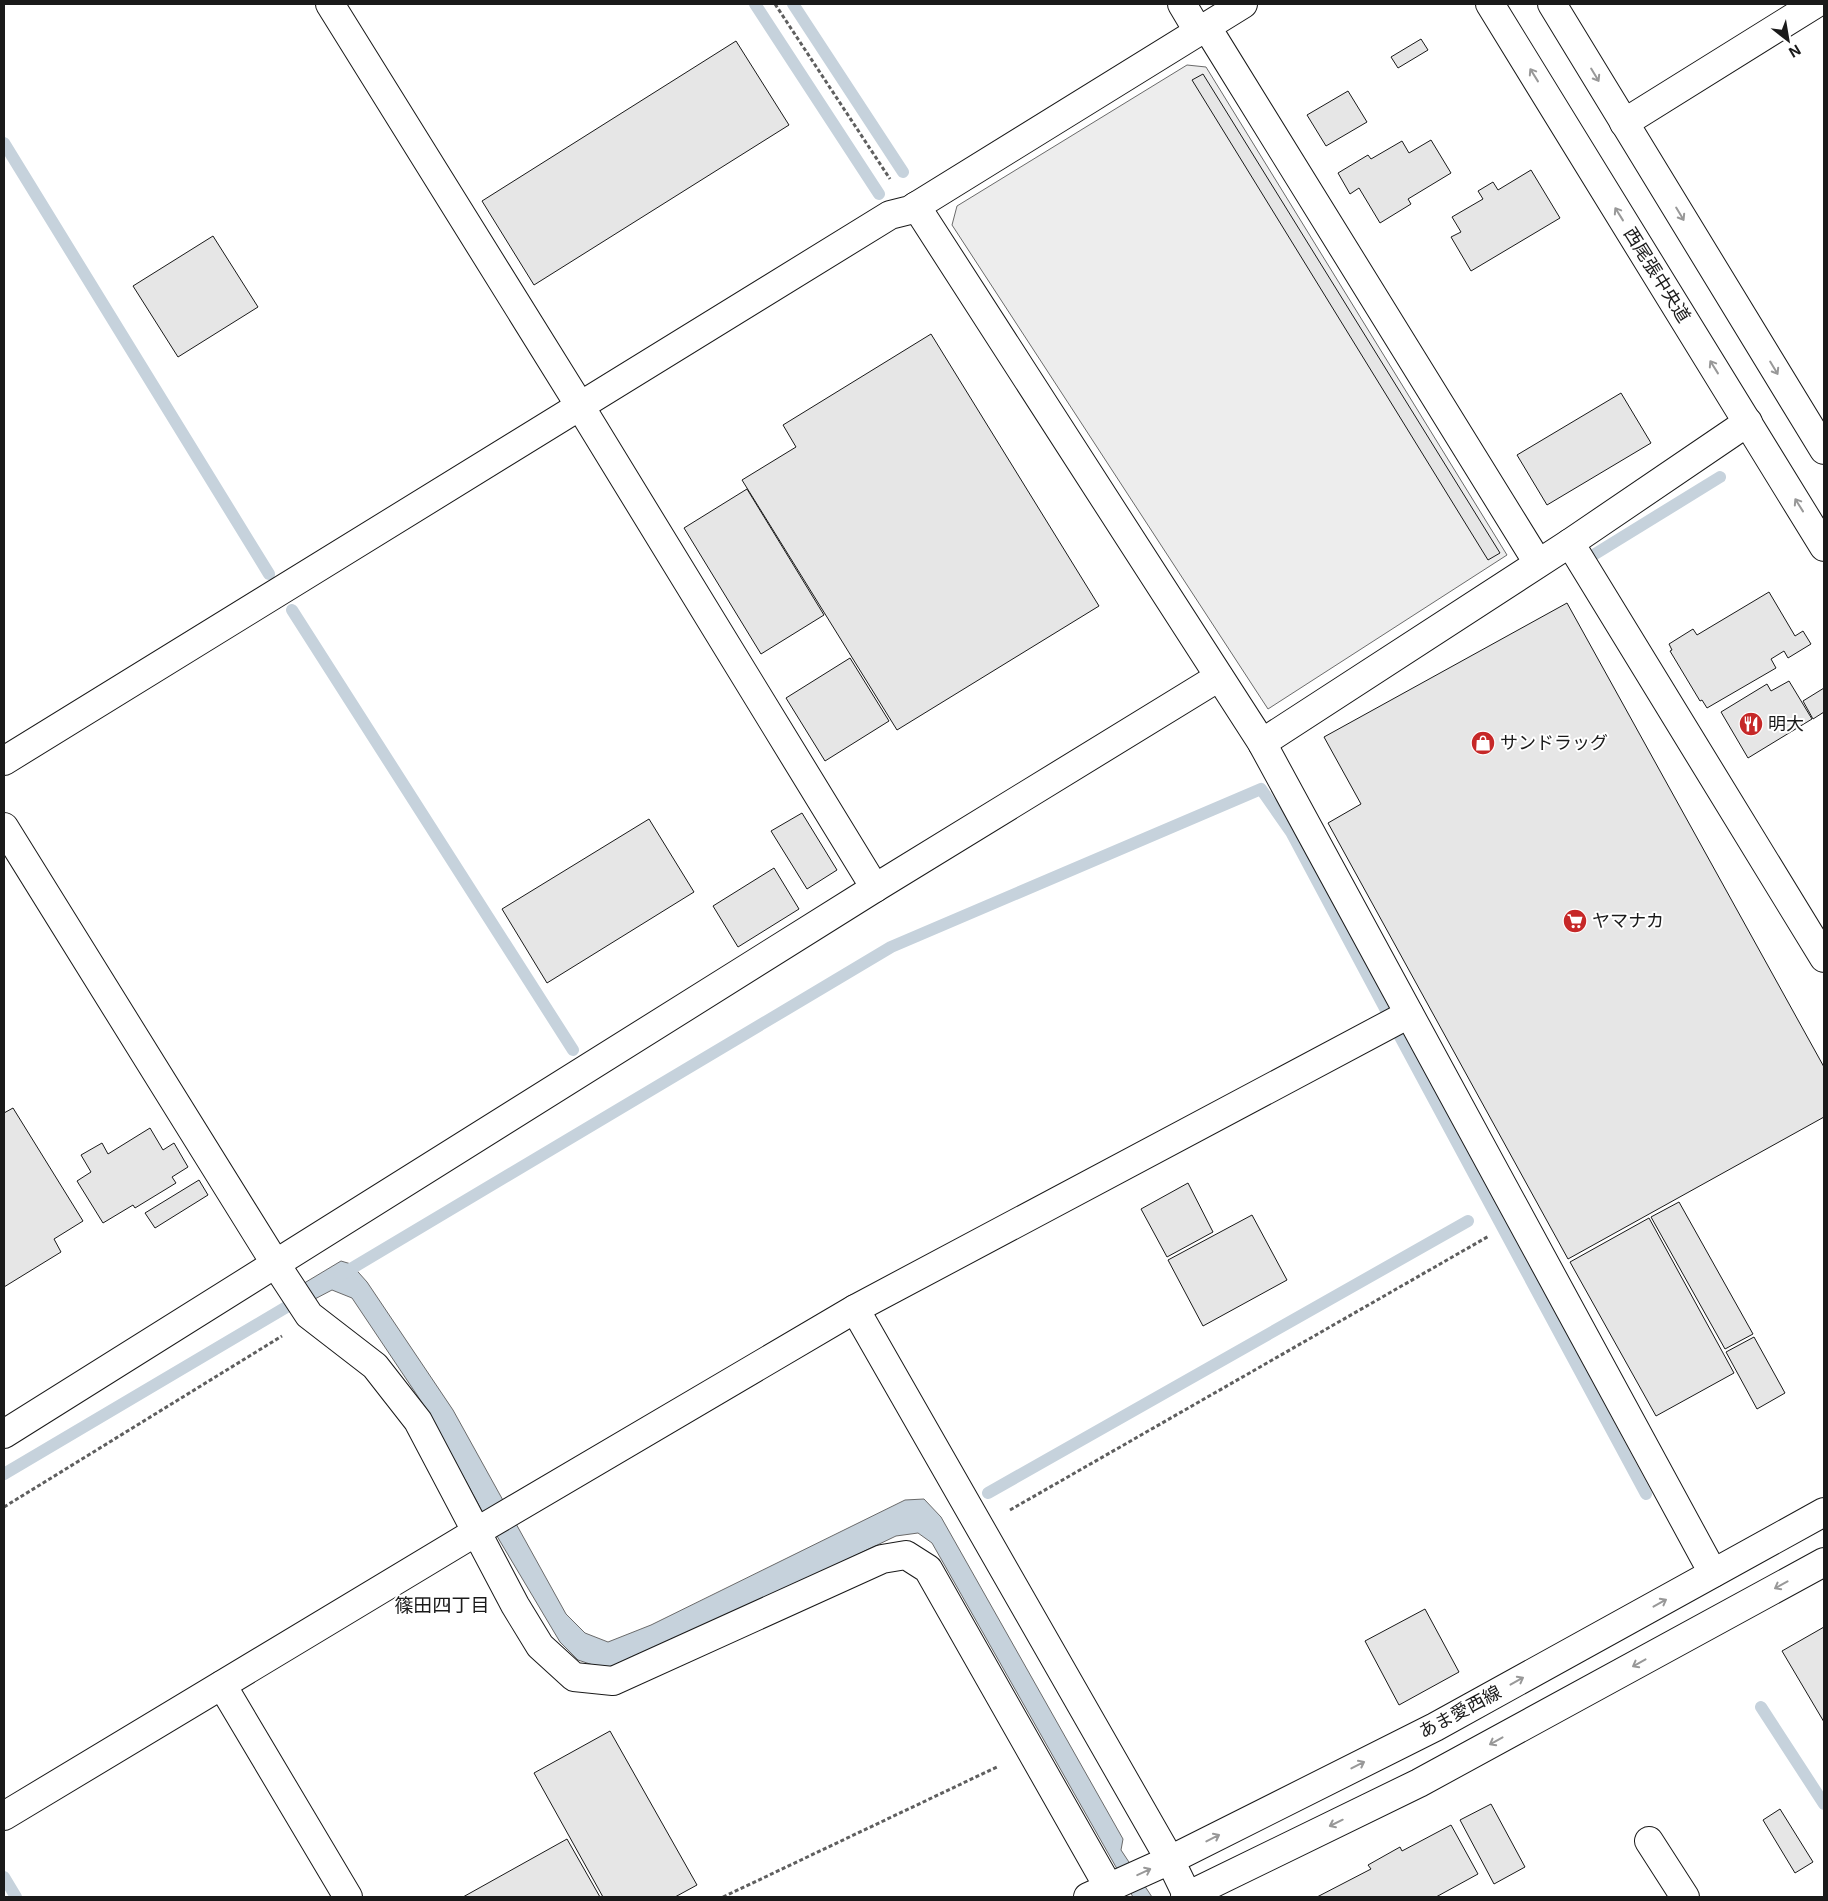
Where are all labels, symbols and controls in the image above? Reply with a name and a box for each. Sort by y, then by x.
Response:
north arrow [1763,15,1813,65]
text: N [1786,42,1804,62]
one-way arrow [1591,68,1601,82]
one-way arrow [1529,69,1539,83]
one-way arrow [1614,207,1624,221]
one-way arrow [1675,207,1685,221]
street label: 西尾張中央道 [1620,223,1695,326]
one-way arrow [1708,360,1718,374]
one-way arrow [1769,360,1779,374]
one-way arrow [1793,499,1803,513]
restaurant icon: 明大 [1738,711,1764,737]
place label: 明大 [1768,713,1804,734]
shop icon: サンドラッグ [1470,730,1496,756]
place label: サンドラッグ [1500,732,1608,753]
supermarket icon: ヤマナカ [1562,908,1588,934]
place label: ヤマナカ [1592,910,1664,931]
one-way arrow [1775,1581,1789,1591]
district label: 篠田四丁目 [394,1594,490,1617]
one-way arrow [1652,1597,1666,1607]
one-way arrow [1631,1658,1646,1668]
one-way arrow [1510,1676,1525,1686]
street label: あま愛西線 [1415,1681,1504,1742]
one-way arrow [1489,1737,1504,1746]
one-way arrow [1350,1760,1365,1769]
one-way arrow [1329,1819,1344,1829]
one-way arrow [1205,1833,1220,1842]
one-way arrow [1136,1866,1151,1876]

